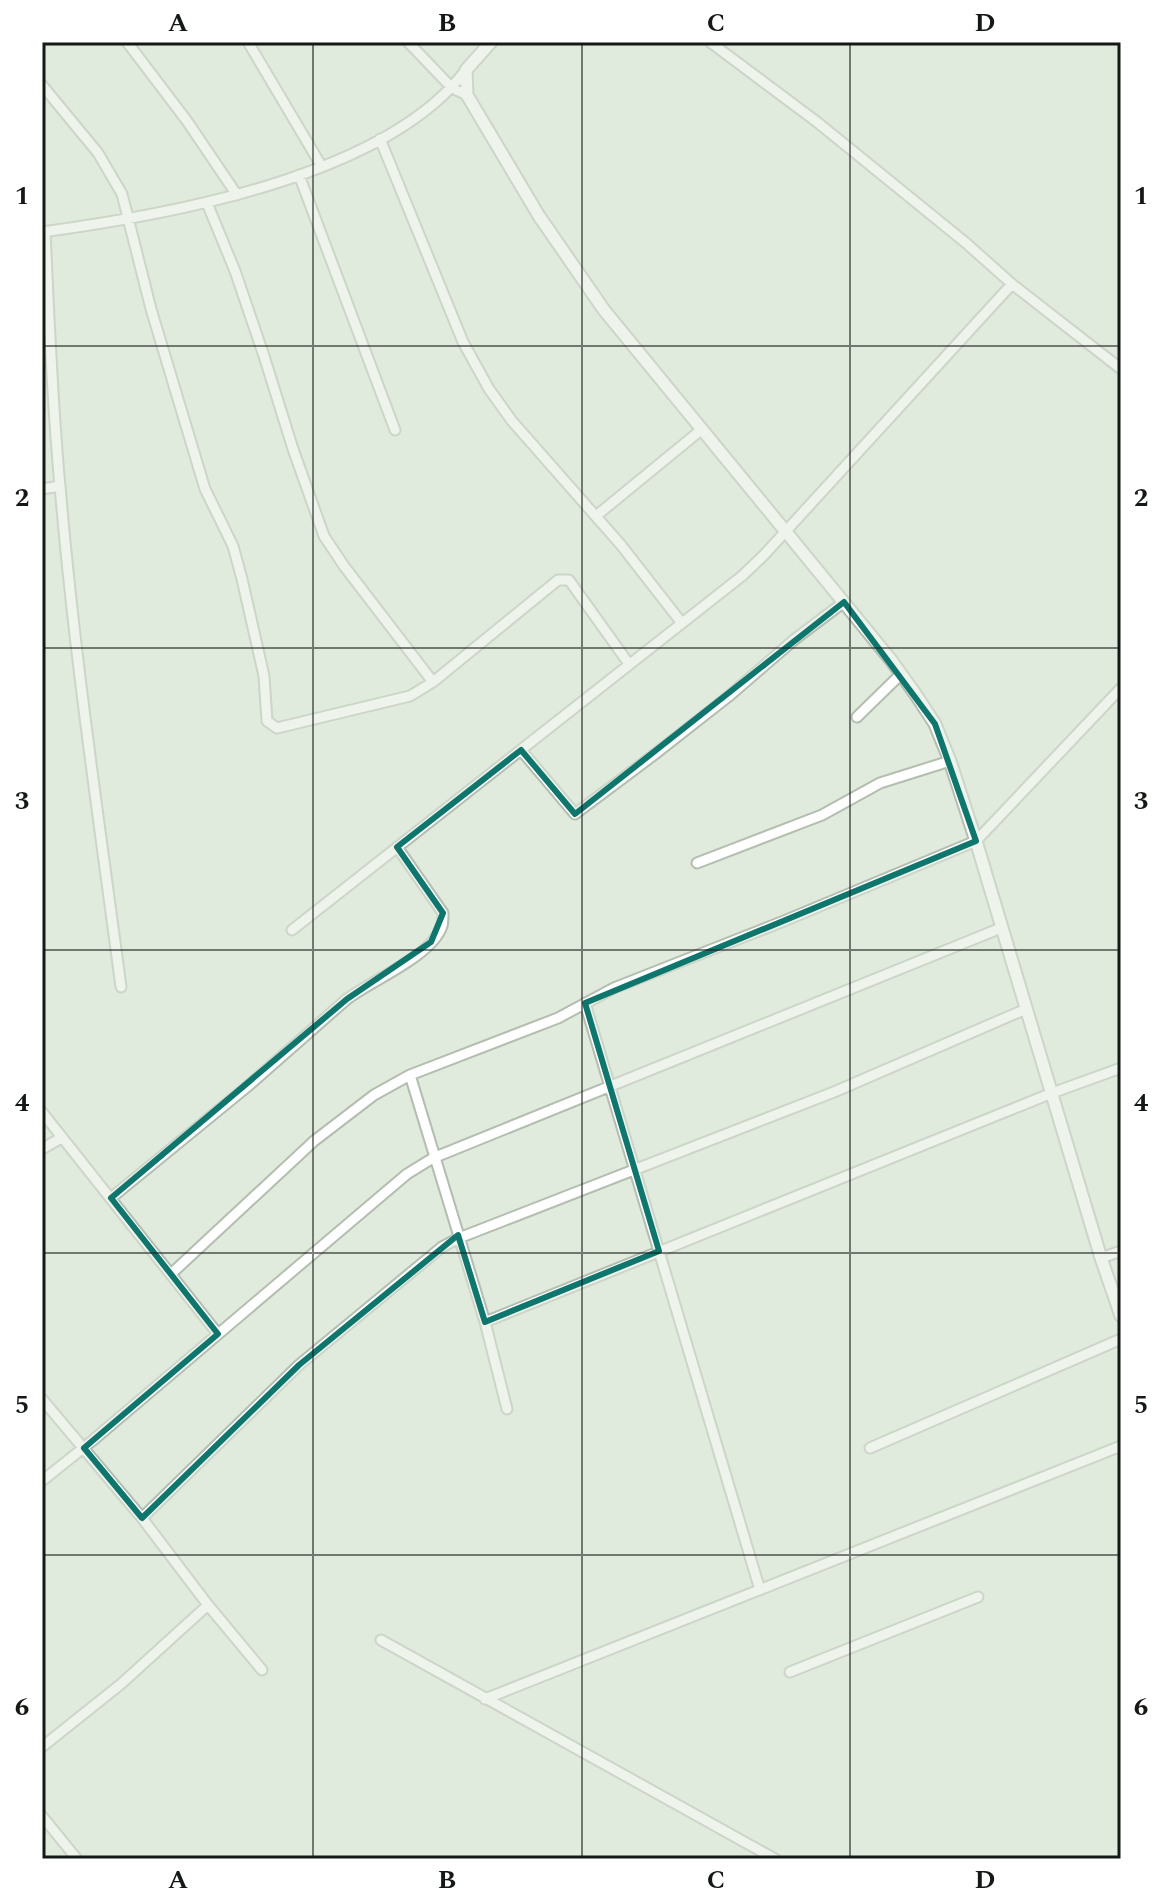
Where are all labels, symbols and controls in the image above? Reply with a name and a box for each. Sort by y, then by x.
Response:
text: A [168,3,188,43]
text: B [438,3,456,43]
text: C [707,3,725,43]
text: D [975,3,995,43]
text: 1 [15,176,29,216]
text: 1 [1134,176,1148,216]
text: 2 [15,478,29,518]
text: 2 [1134,478,1148,518]
text: 3 [15,781,29,821]
text: 3 [1134,781,1148,821]
text: 4 [15,1083,30,1123]
text: 4 [1134,1083,1149,1123]
text: 5 [15,1385,29,1425]
text: 5 [1134,1385,1148,1425]
text: 6 [15,1687,29,1727]
text: 6 [1134,1687,1148,1727]
text: A [168,1860,188,1900]
text: B [438,1860,456,1900]
text: C [707,1860,725,1900]
text: D [975,1860,995,1900]

